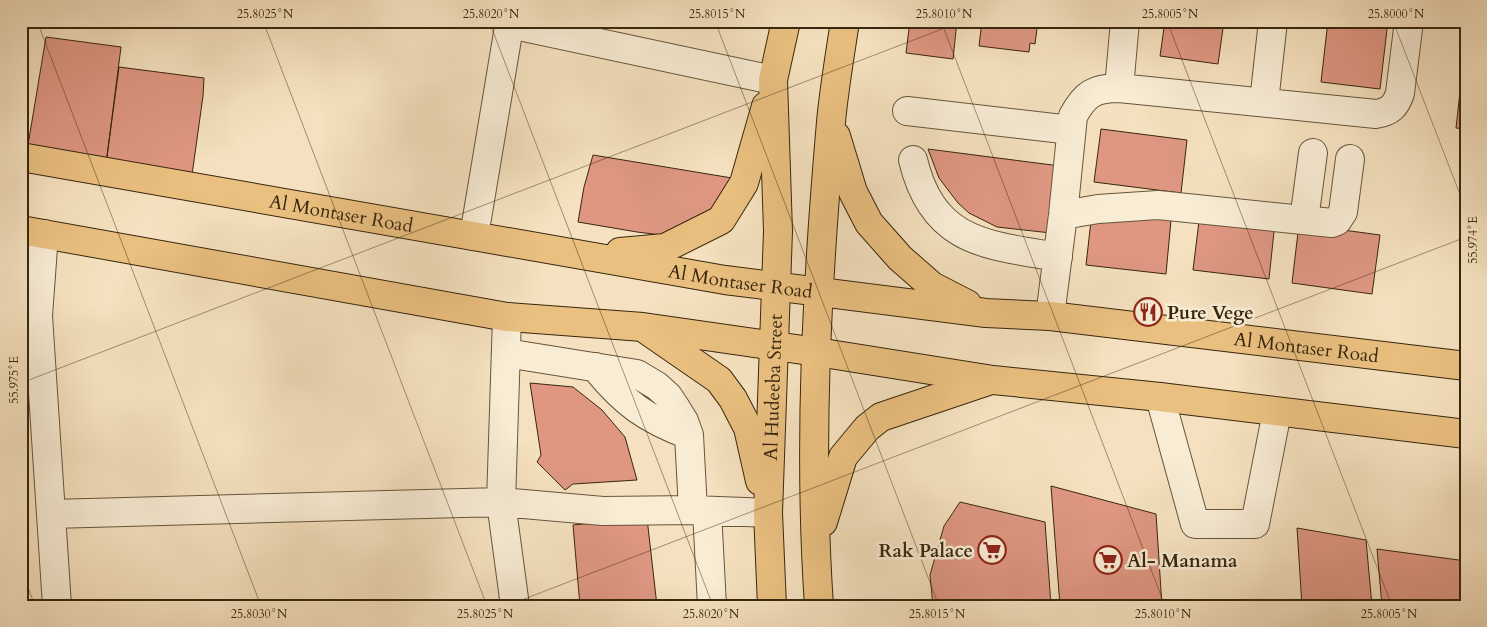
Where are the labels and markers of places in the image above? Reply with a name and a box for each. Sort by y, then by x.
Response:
restaurant icon: Pure Vege [1133,297,1163,327]
place label: Pure Vege [1167,300,1254,326]
supermarket icon: Rak Palace [977,535,1007,565]
place label: Rak Palace [879,538,973,564]
supermarket icon: Al- Manama [1093,545,1123,575]
place label: Al- Manama [1127,548,1238,574]

